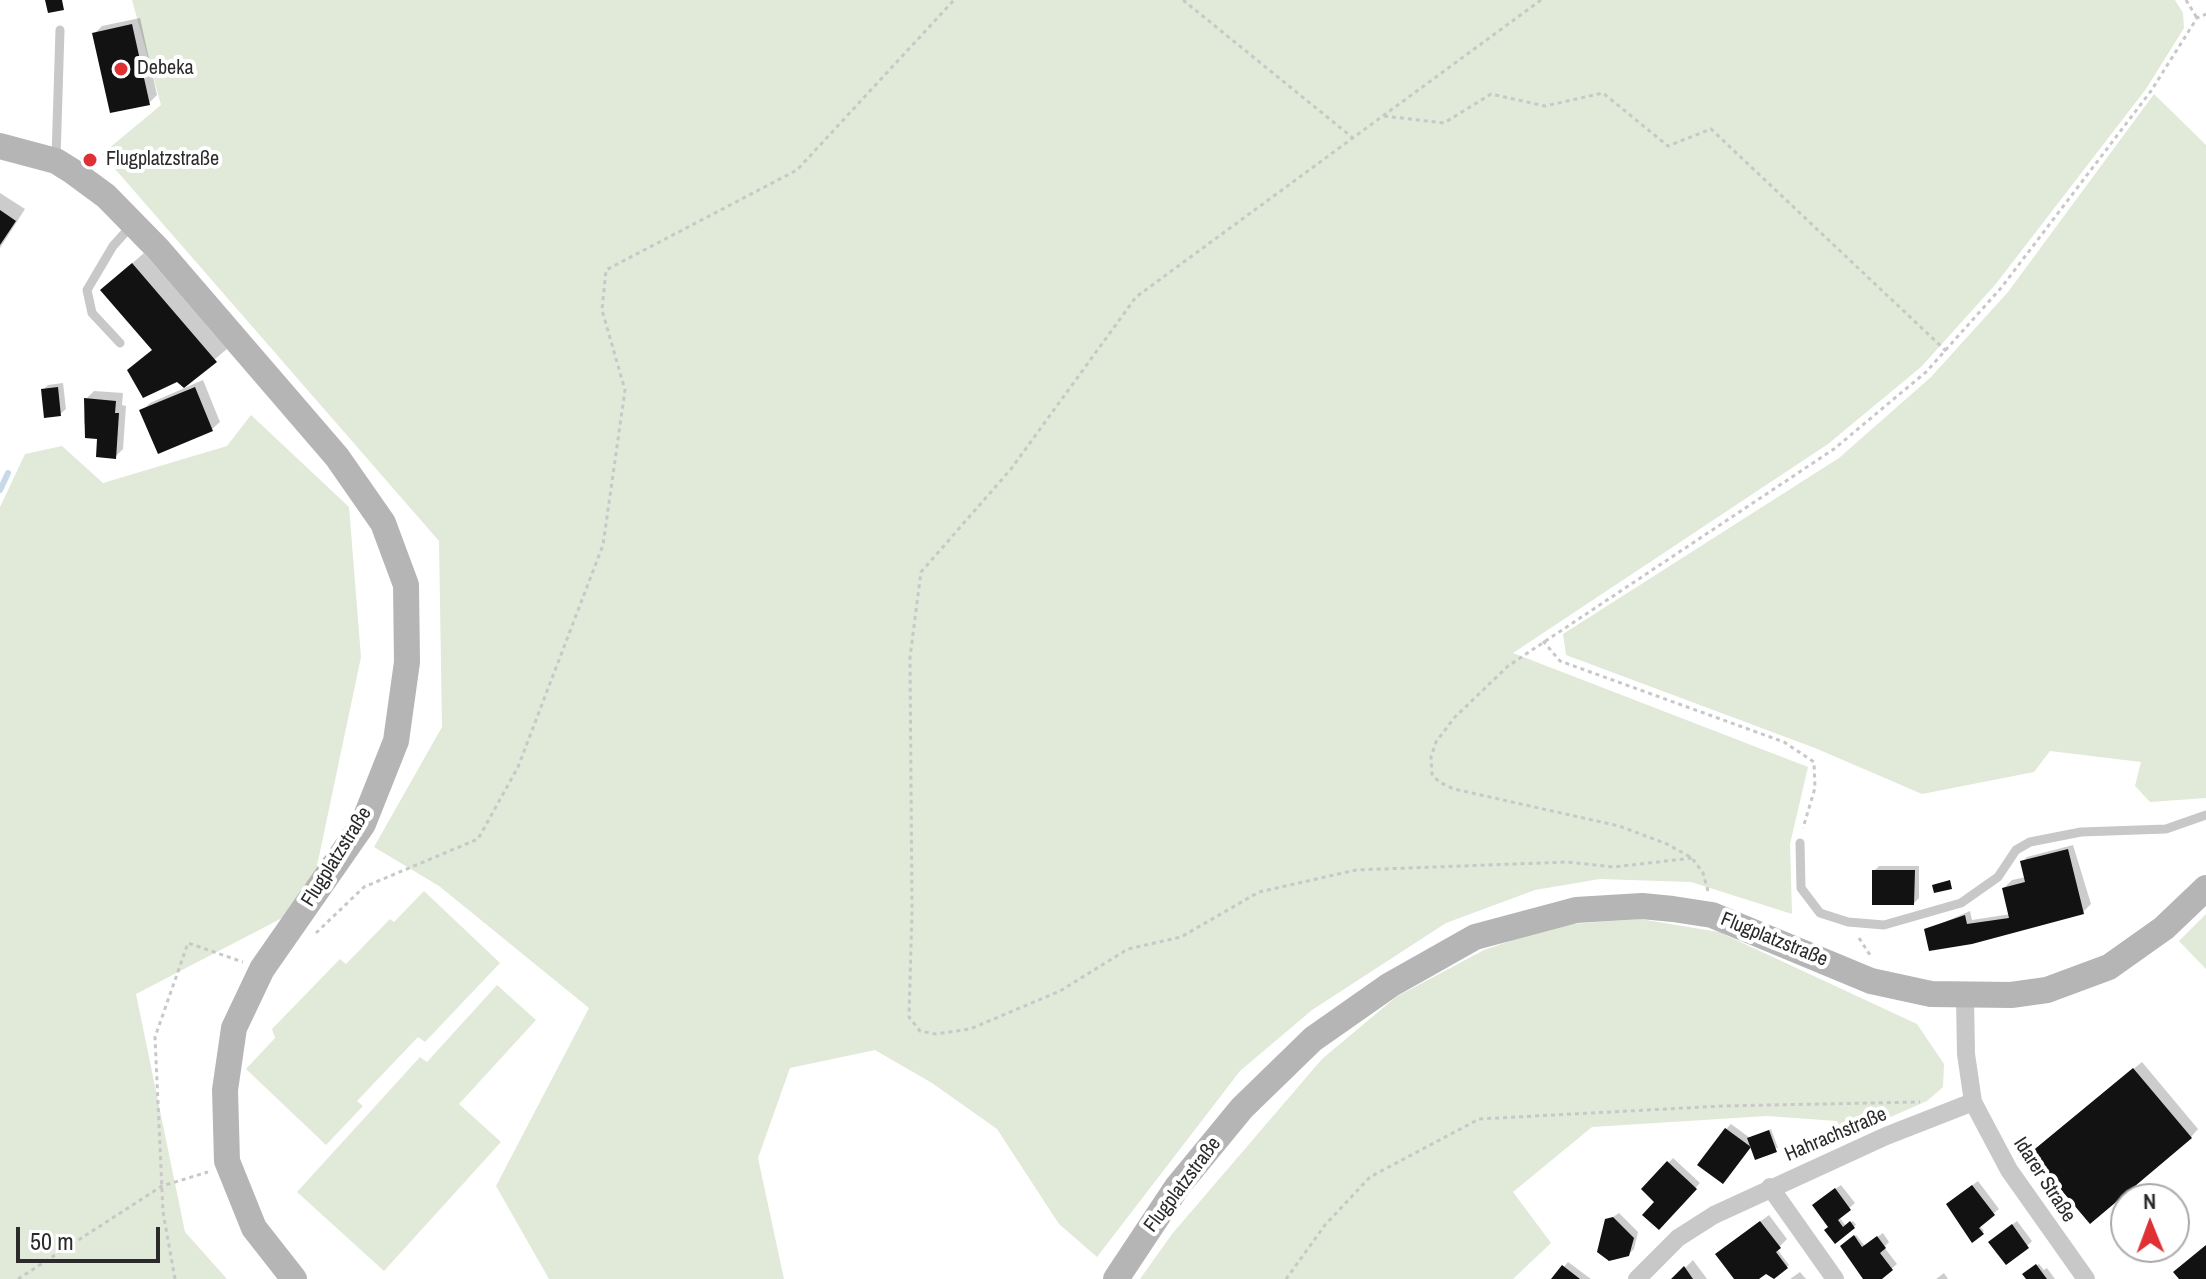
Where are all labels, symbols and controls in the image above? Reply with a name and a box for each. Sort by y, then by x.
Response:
place label: Debeka [137,57,194,81]
marker: Debeka [112,60,130,78]
place label: Flugplatzstraße [106,148,219,172]
marker: Flugplatzstraße [81,151,99,169]
street label: Flugplatzstraße [297,803,377,911]
street label: Flugplatzstraße [1717,908,1831,972]
street label: Hahrachstraße [1781,1103,1891,1167]
street label: Flugplatzstraße [1139,1133,1227,1237]
street label: Idarer Straße [2008,1133,2080,1227]
north arrow [2110,1183,2190,1263]
text: N [2143,1186,2156,1216]
scale bar [20,1211,164,1261]
text: 50 m [30,1225,74,1257]

